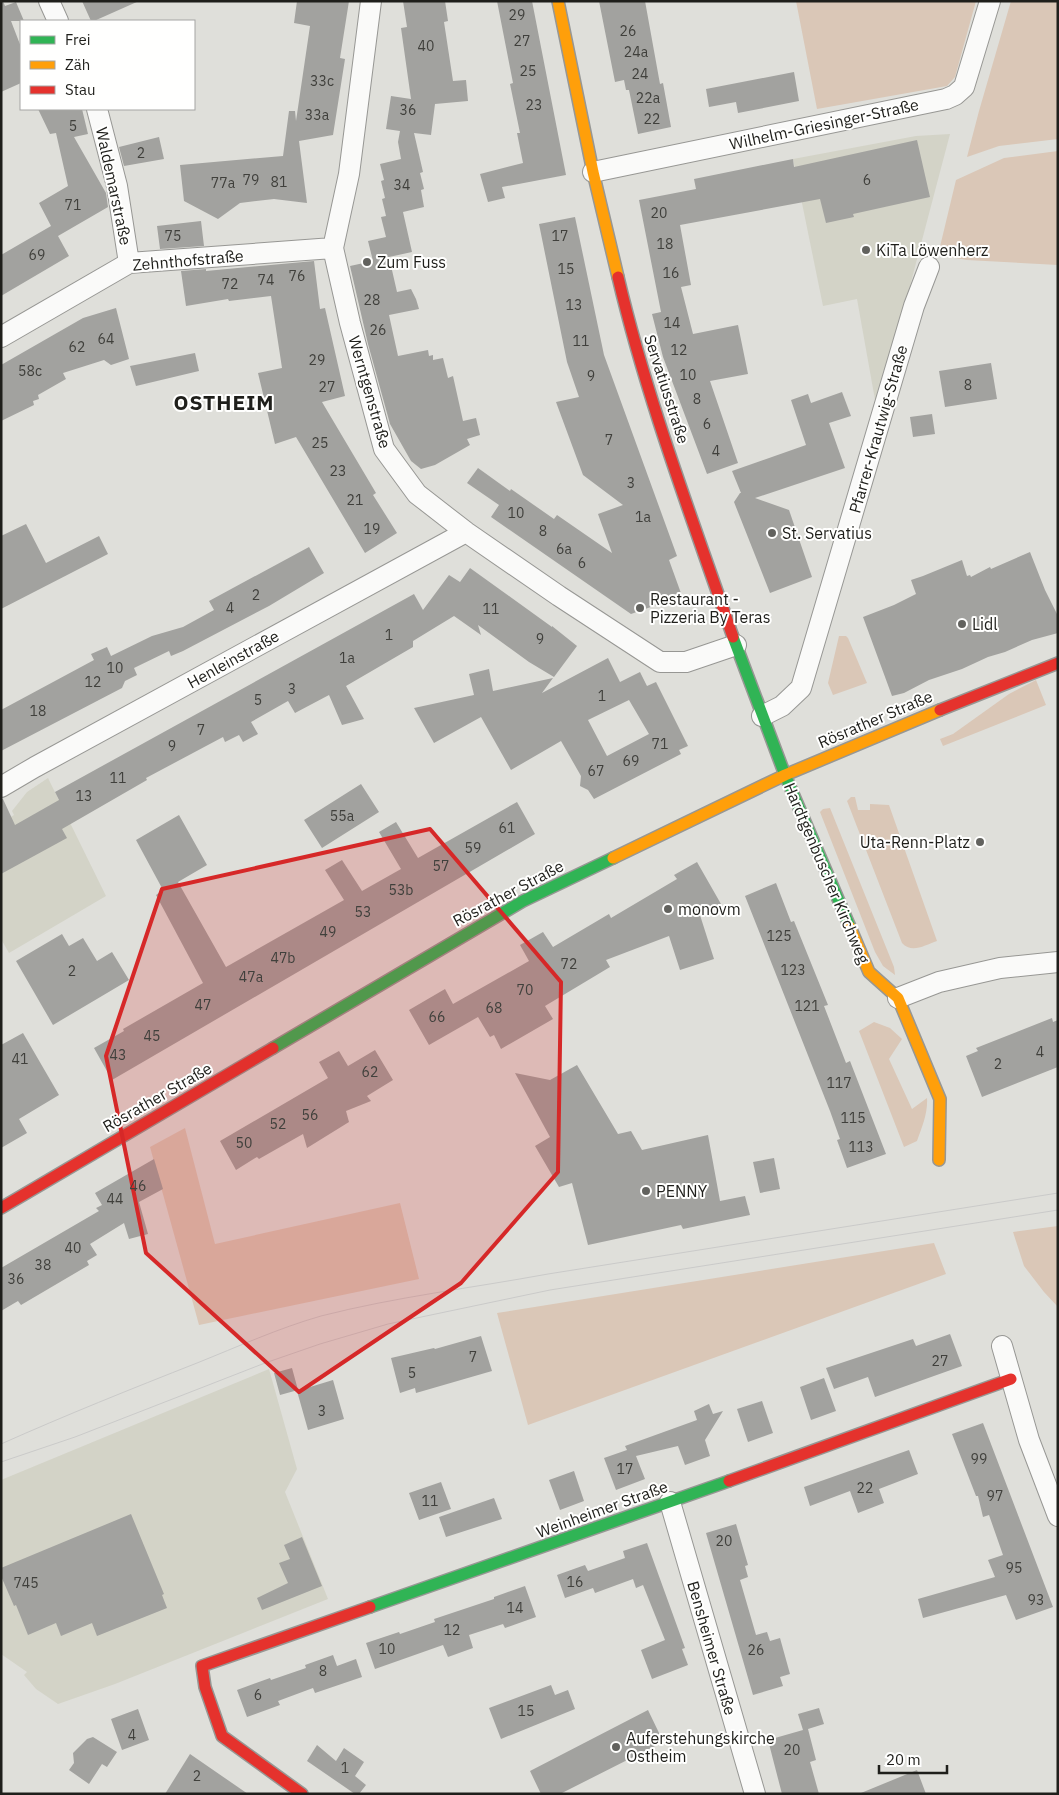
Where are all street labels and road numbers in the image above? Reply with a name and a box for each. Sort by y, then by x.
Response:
street label: Wilhelm-Griesinger-Straße [727,94,921,154]
street label: Waldemarstraße [92,125,136,247]
street label: Zehnthofstraße [132,245,245,275]
street label: Servatiusstraße [640,332,694,446]
street label: Werntgenstraße [344,333,396,451]
street label: Pfarrer-Krautwig-Straße [844,342,912,515]
street label: Henleinstraße [184,625,283,692]
street label: Rösrather Straße [815,686,935,752]
street label: Hardtgenbuscher Kirchweg [780,779,874,967]
street label: Rösrather Straße [449,855,567,931]
street label: Rösrather Straße [99,1058,215,1136]
street label: Weinheimer Straße [534,1476,671,1542]
street label: Bensheimer Straße [683,1579,741,1718]

